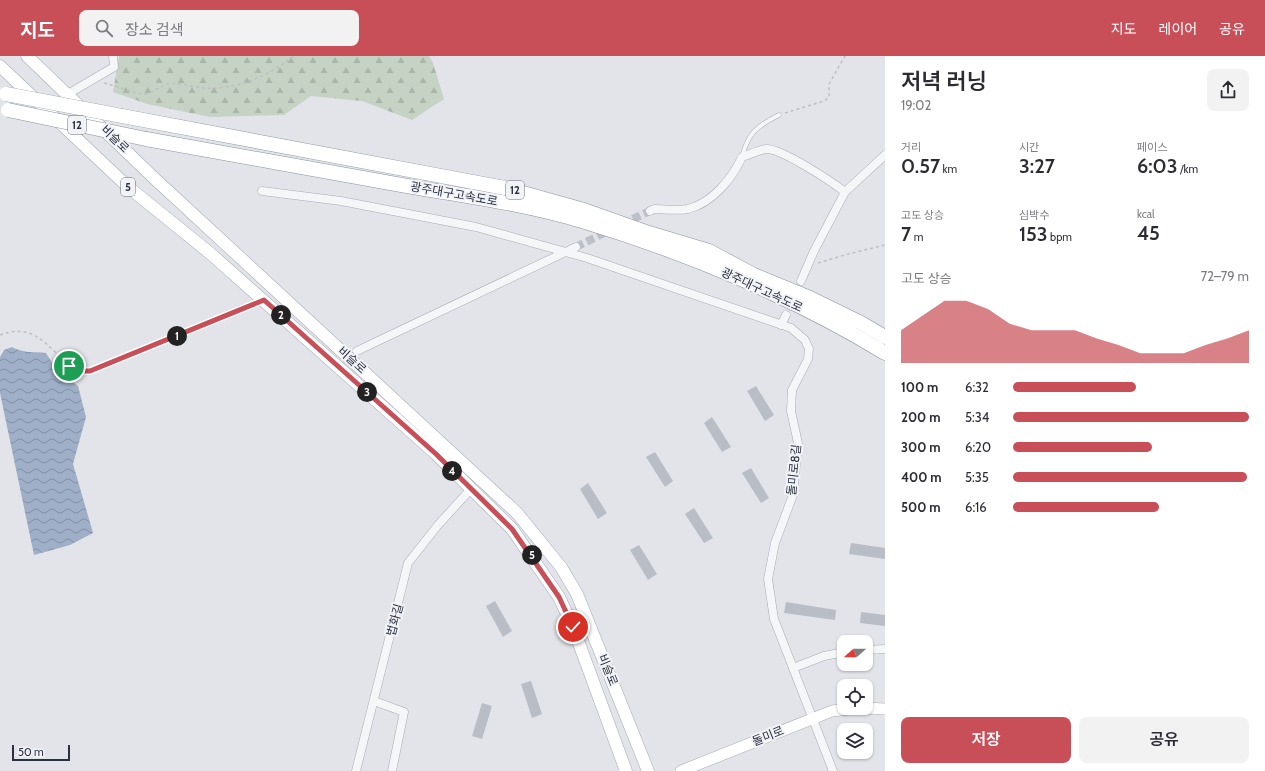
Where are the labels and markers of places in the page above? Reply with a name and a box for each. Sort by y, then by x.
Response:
pin: 2 [271,305,291,325]
pin: 1 [167,326,187,346]
pin [52,349,86,383]
pin: 3 [357,382,377,402]
pin: 4 [442,461,462,481]
pin: 5 [522,545,542,565]
pin [556,610,590,644]

